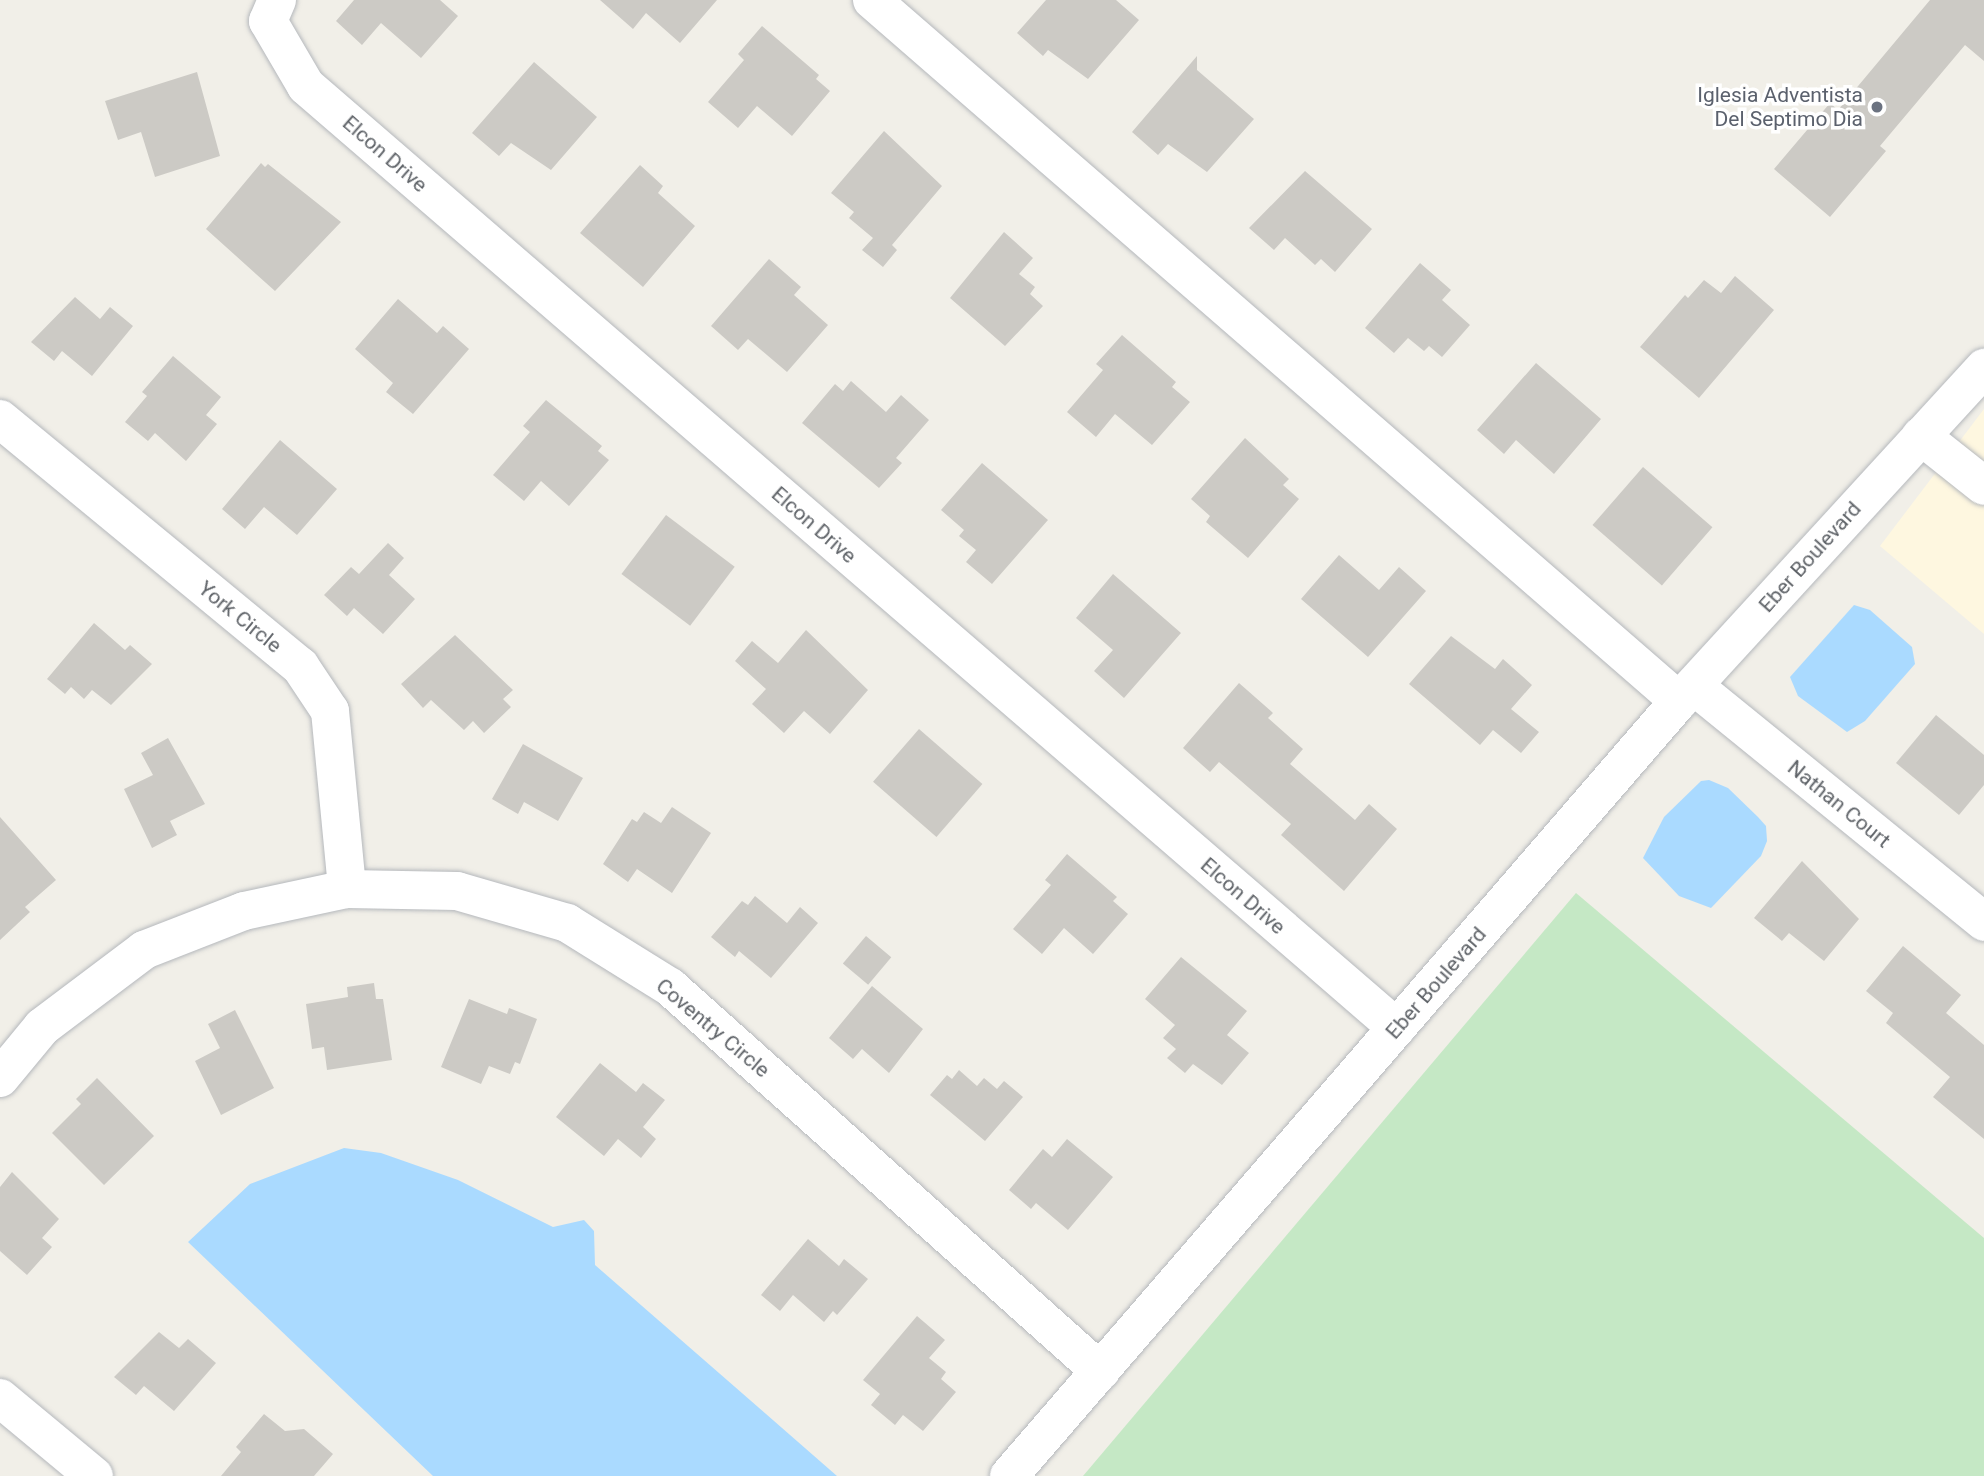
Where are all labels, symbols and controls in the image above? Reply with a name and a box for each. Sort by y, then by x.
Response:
place label: Iglesia Adventista Del Septimo Dia [1697,82,1863,132]
marker: Iglesia Adventista Del Septimo Dia [1869,99,1885,115]
street label: Elcon Drive [337,110,433,198]
street label: Elcon Drive [766,481,862,569]
street label: Eber Boulevard [1754,496,1866,618]
street label: York Circle [193,576,287,658]
street label: Nathan Court [1783,755,1895,853]
street label: Elcon Drive [1195,852,1291,940]
street label: Eber Boulevard [1381,922,1491,1044]
street label: Coventry Circle [651,973,775,1083]

